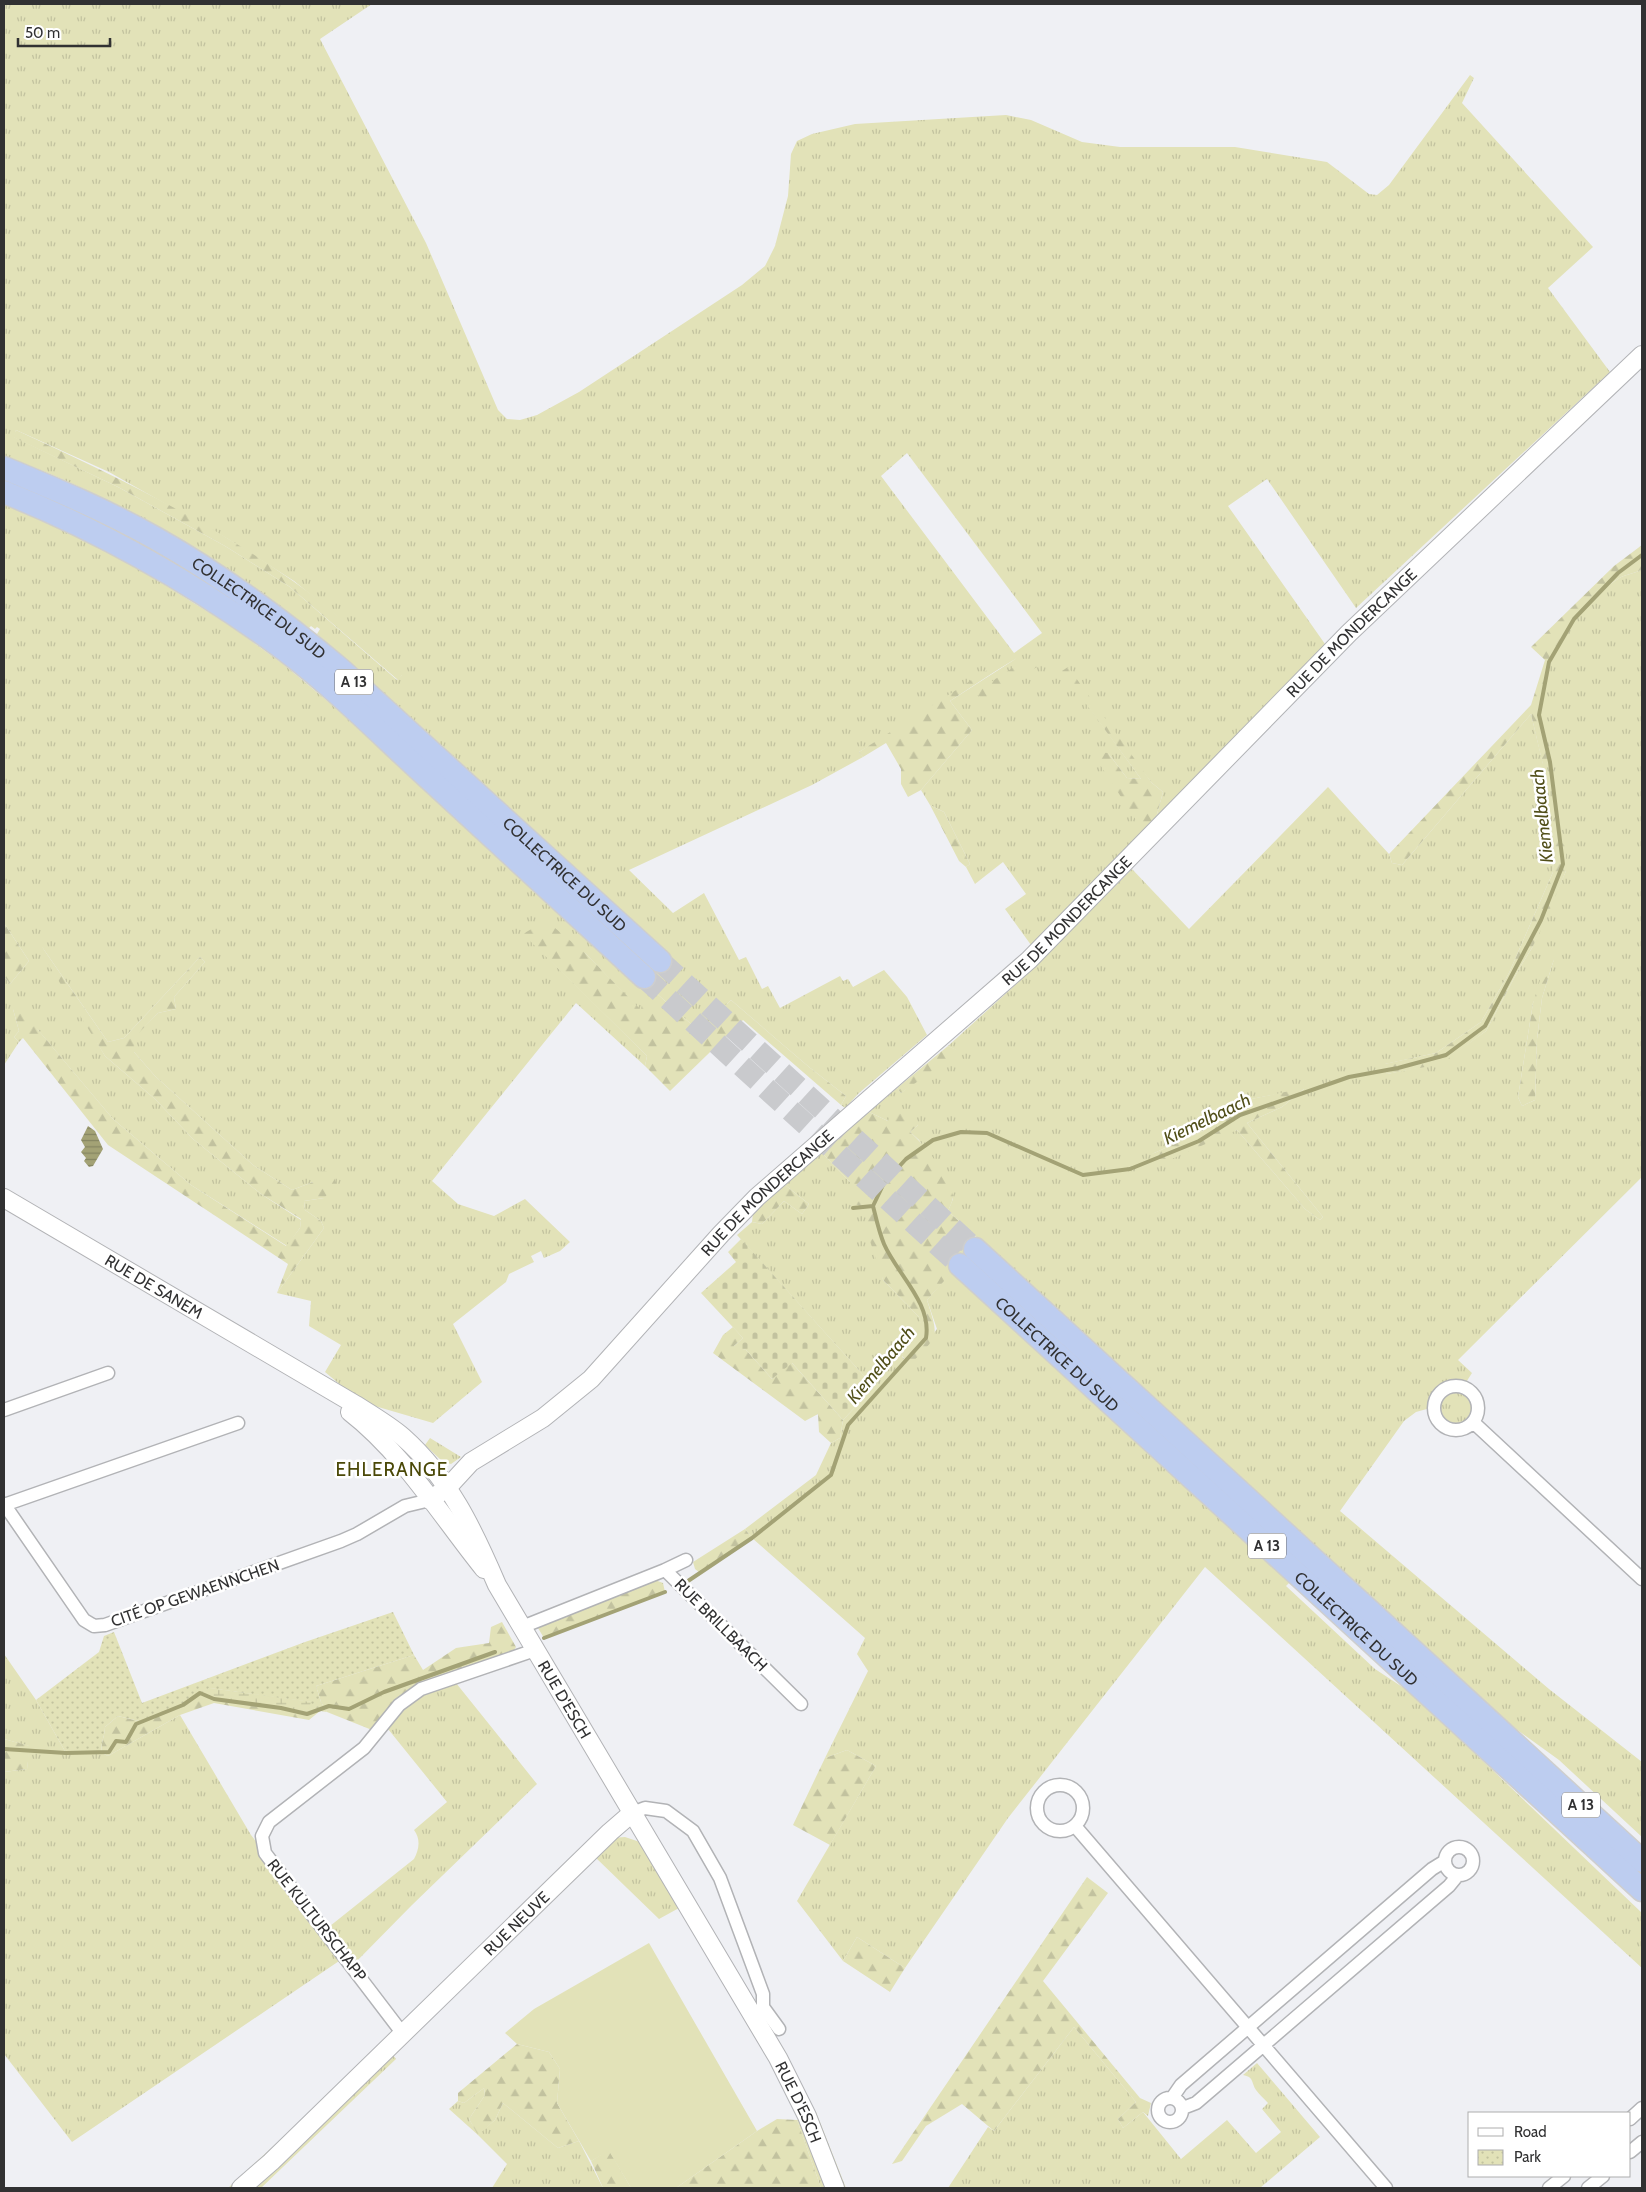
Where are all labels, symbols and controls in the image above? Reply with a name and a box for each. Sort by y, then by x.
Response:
scale bar [18,15,110,47]
text: 50 m [25,24,60,42]
street label: COLLECTRICE DU SUD [189,553,330,663]
street label: RUE DE MONDERCANGE [1282,564,1421,701]
road number: A 13 [335,670,373,694]
water label: Kiemelbaach [1526,768,1558,864]
street label: COLLECTRICE DU SUD [499,813,631,935]
street label: RUE DE MONDERCANGE [998,852,1135,989]
water label: Kiemelbaach [1160,1088,1254,1150]
street label: RUE DE MONDERCANGE [697,1125,837,1259]
street label: RUE DE SANEM [102,1250,206,1322]
street label: COLLECTRICE DU SUD [992,1293,1123,1415]
water label: Kiemelbaach [842,1322,920,1408]
district label: EHLERANGE [336,1458,448,1481]
road number: A 13 [1248,1534,1286,1558]
street label: CITÉ OP GEWAENNCHEN [108,1555,282,1631]
street label: COLLECTRICE DU SUD [1291,1567,1422,1690]
street label: RUE BRILLBAACH [671,1575,771,1675]
street label: RUE D'ESCH [534,1657,595,1742]
road number: A 13 [1562,1792,1600,1818]
street label: RUE KULTURSCHAPP [263,1855,371,1985]
street label: RUE NEUVE [480,1887,553,1959]
street label: RUE D'ESCH [772,2058,826,2145]
legend [1468,2112,1631,2177]
text: Road [1514,2123,1547,2141]
text: Park [1514,2148,1541,2166]

